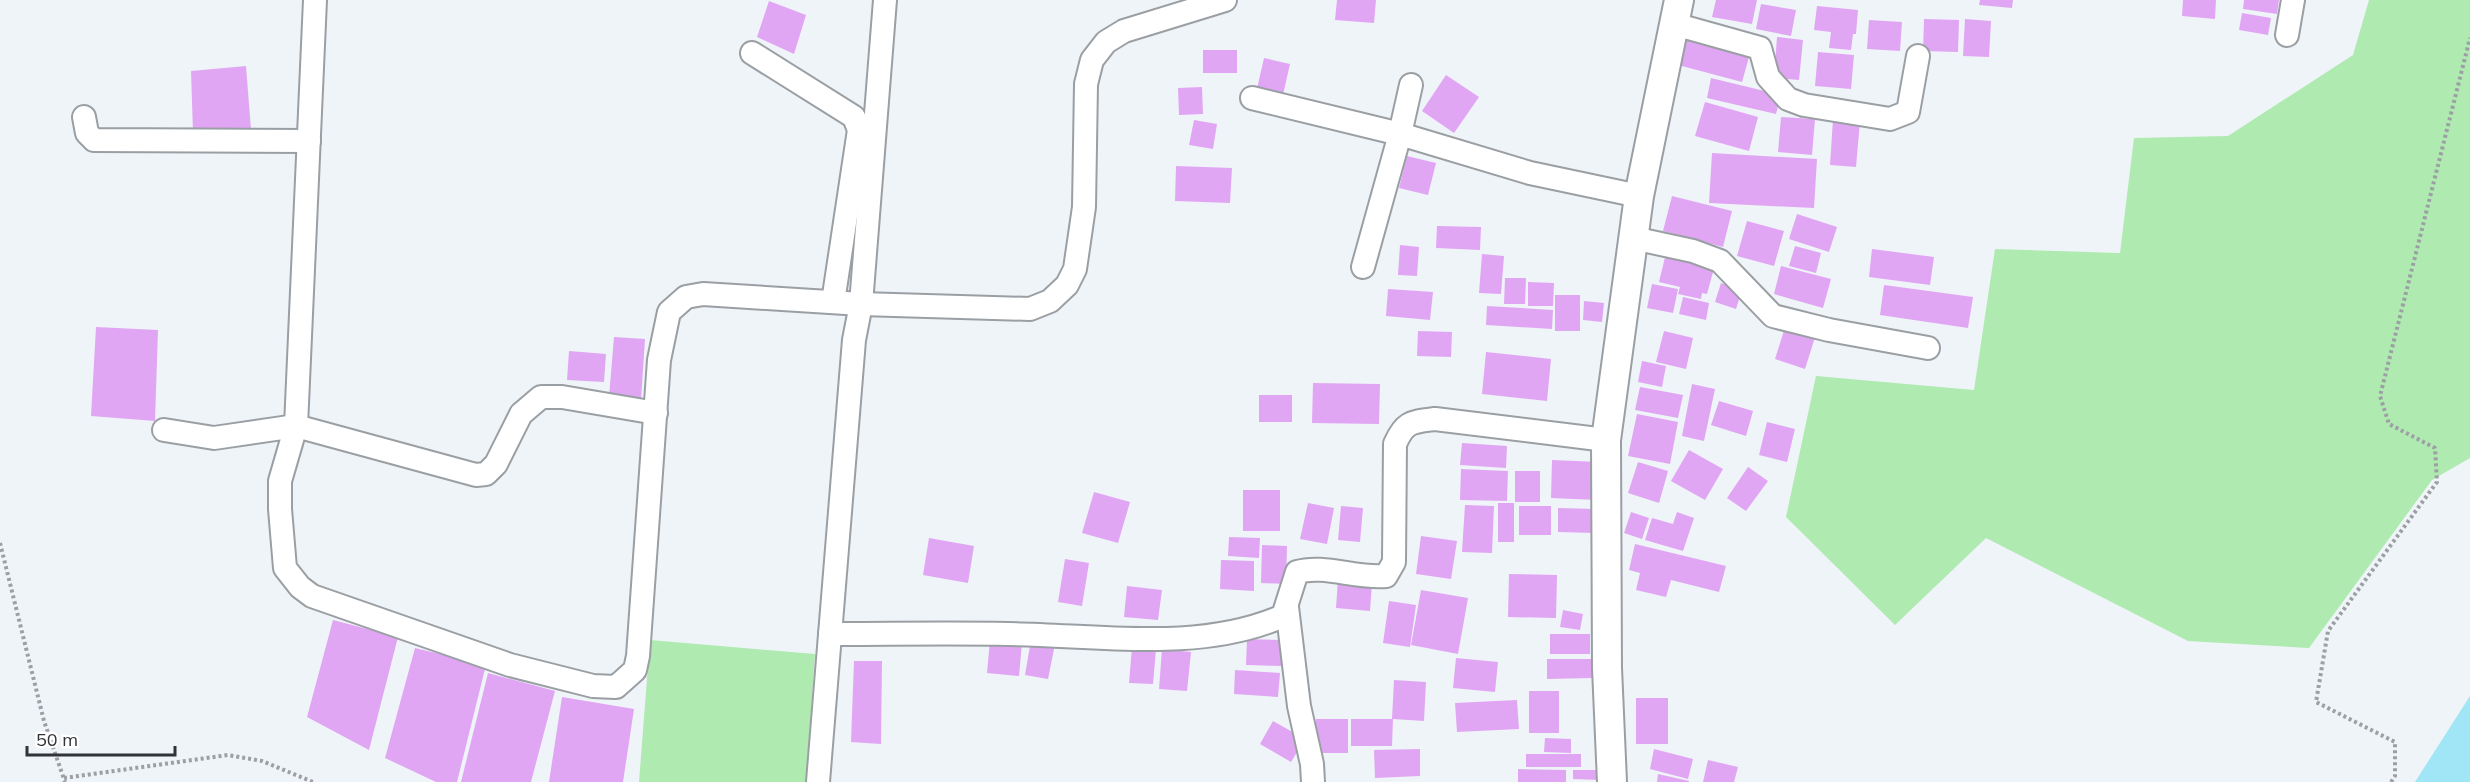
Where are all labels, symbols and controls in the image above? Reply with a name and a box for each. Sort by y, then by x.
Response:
scale bar [27,719,176,757]
text: 50 m [36,728,78,751]

